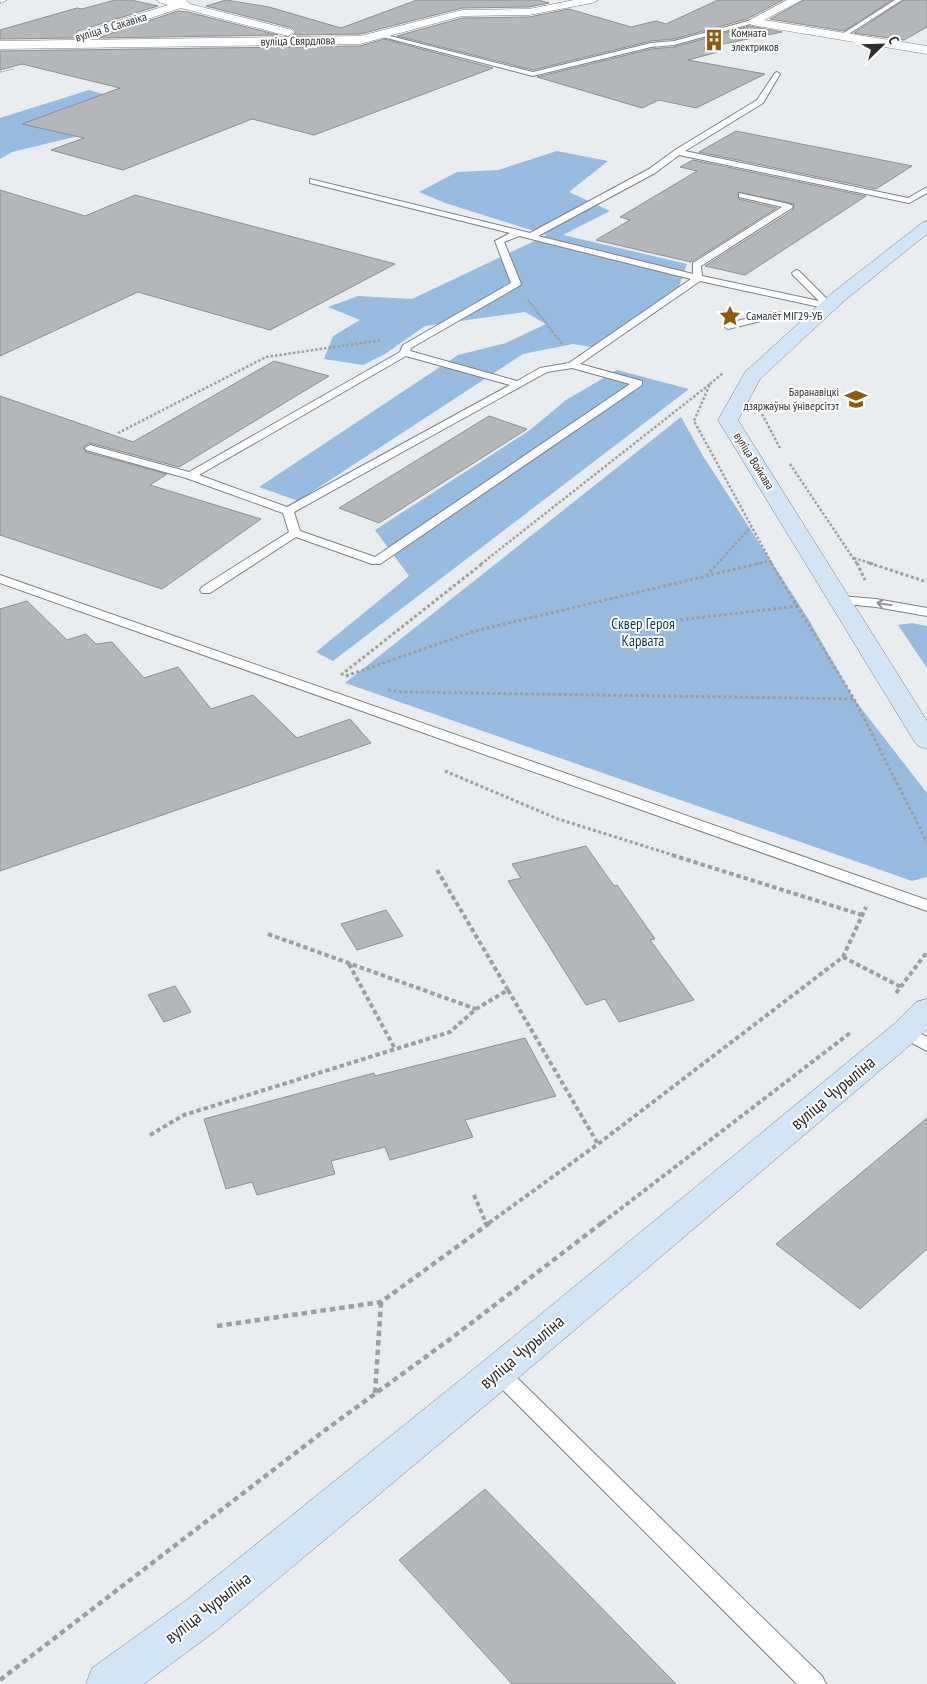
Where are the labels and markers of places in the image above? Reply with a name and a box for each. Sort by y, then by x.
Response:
place label: Комната электриков [731,25,779,54]
building icon: Комната электриков [701,27,727,53]
place icon: Самалёт МІГ29-УБ [717,303,743,329]
place label: Самалёт МІГ29-УБ [746,308,822,323]
place label: Баранавіцкі дзяржаўны ўніверсітэт [744,384,839,413]
school or university icon: Баранавіцкі дзяржаўны ўніверсітэт [843,386,869,412]

